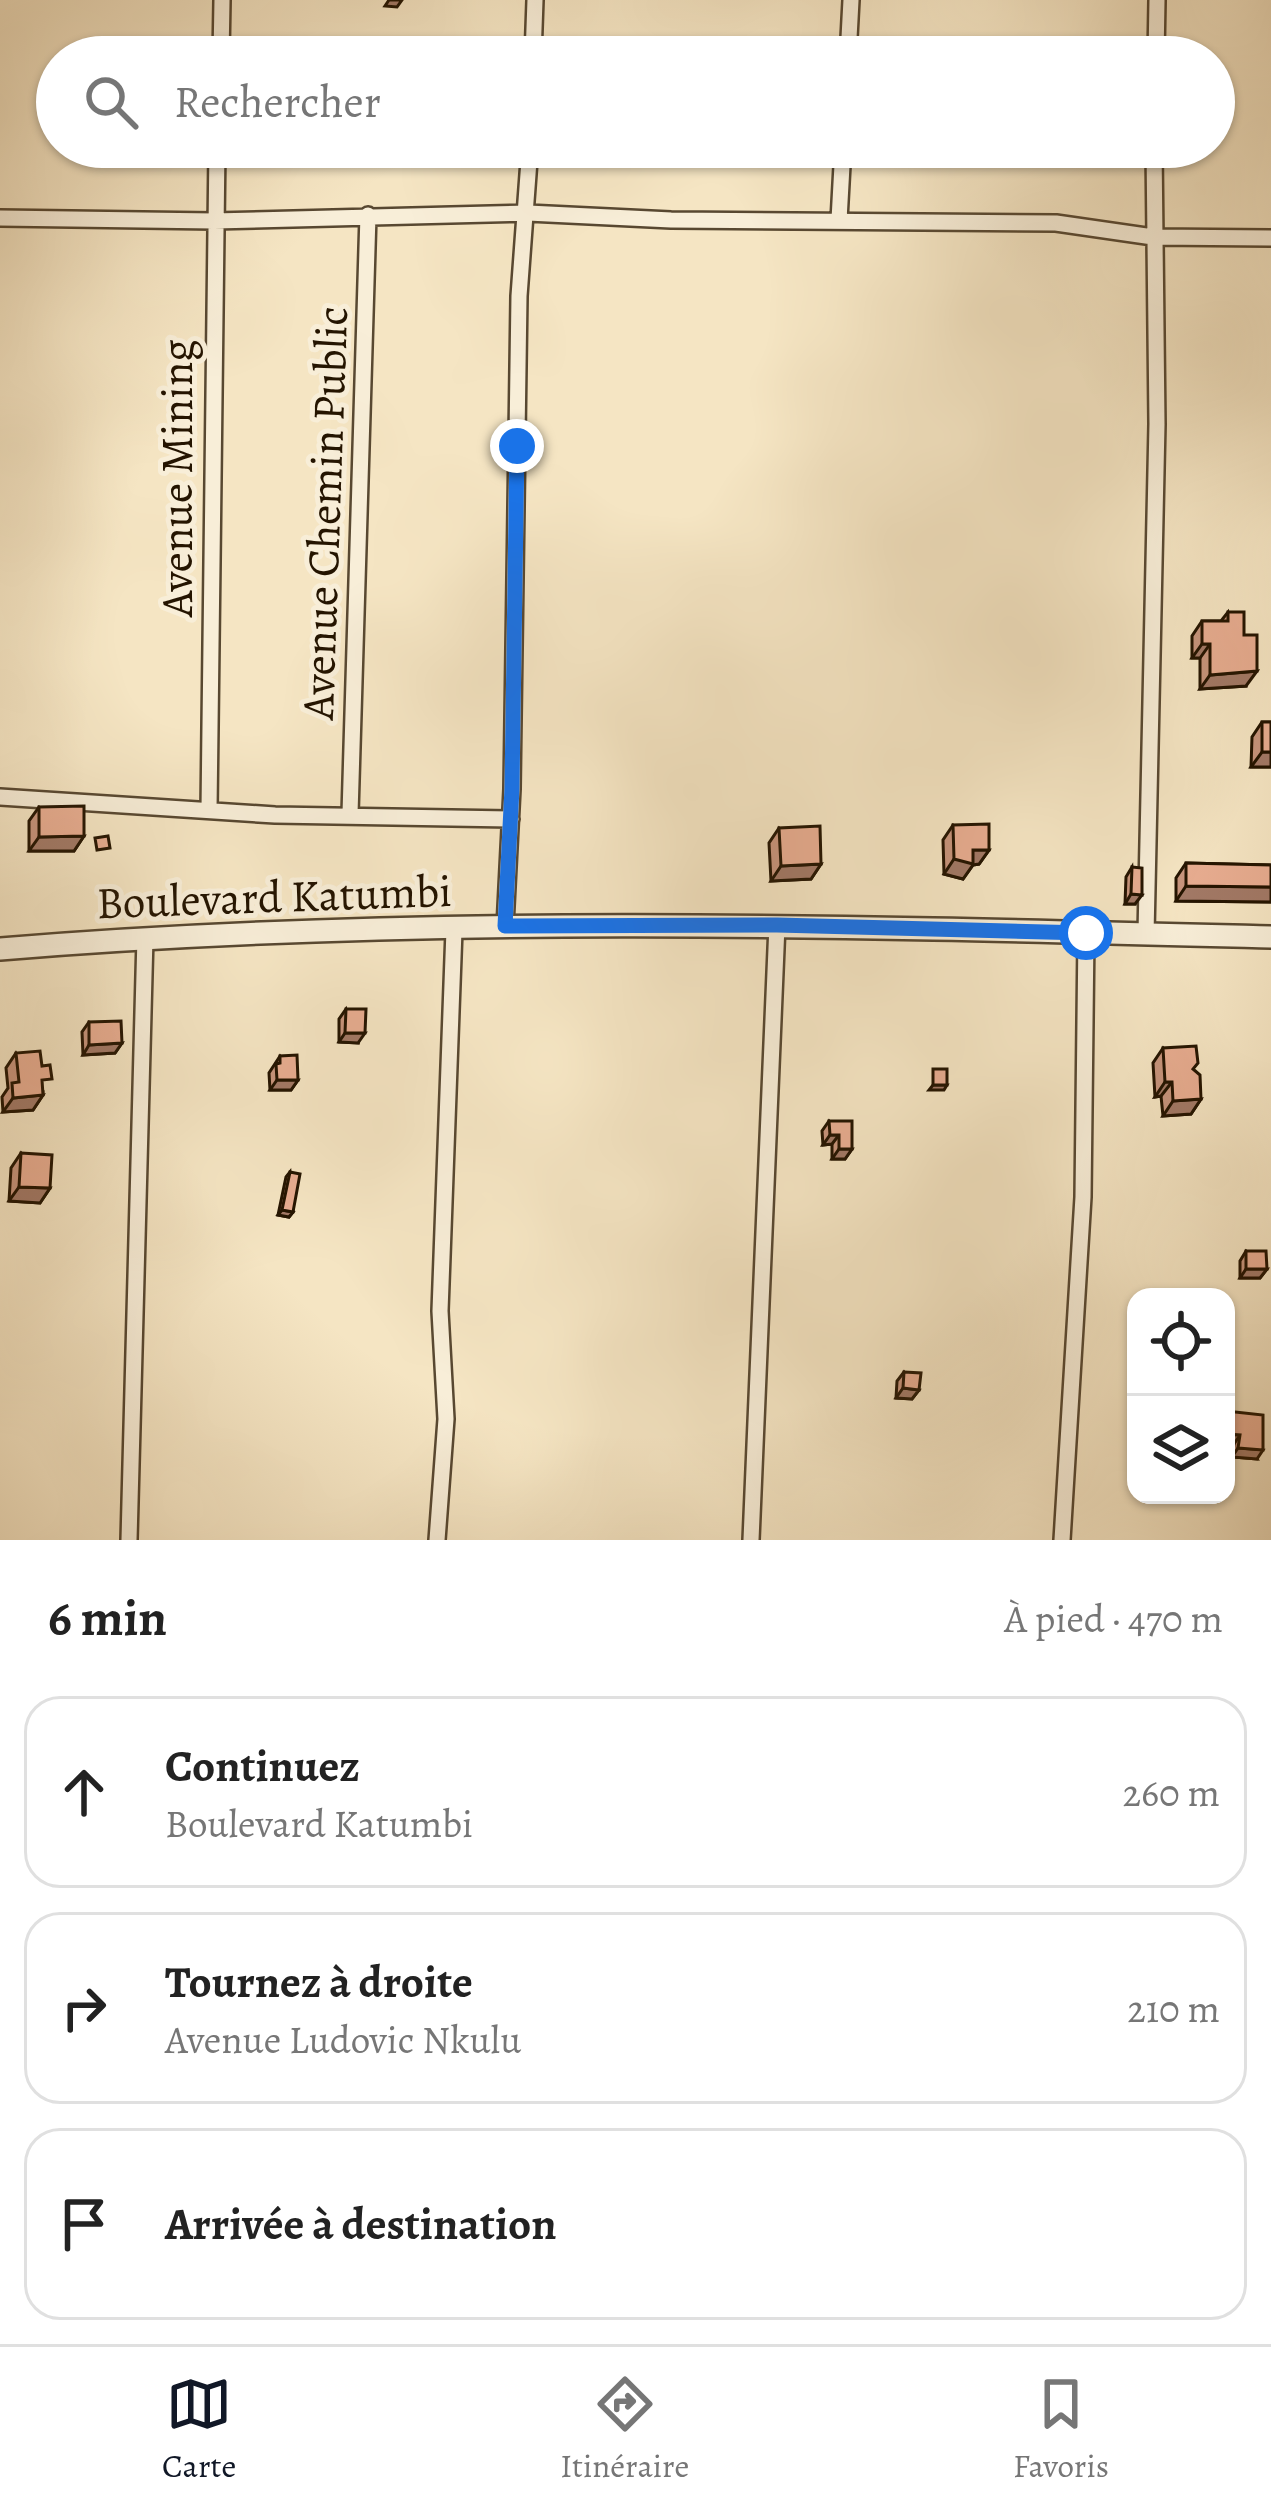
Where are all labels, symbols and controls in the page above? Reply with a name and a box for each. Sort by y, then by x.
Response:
search box [36,36,1235,168]
icon: search [78,69,144,135]
text: Rechercher [174,71,381,133]
street label: Avenue Chemin Public [287,305,363,722]
street label: Avenue Mining [146,339,208,618]
route end [490,419,544,473]
street label: Boulevard Katumbi [95,860,453,934]
route start [1059,906,1113,960]
map controls [1127,1288,1235,1504]
button: locate [1127,1288,1235,1396]
button: layers [1127,1396,1235,1504]
text: 6 min [48,1583,167,1653]
text: À pied · 470 m [1004,1592,1223,1645]
text: Continuez [165,1735,360,1797]
icon: ahead [51,1759,117,1825]
text: 260 m [1122,1766,1220,1819]
text: Boulevard Katumbi [165,1797,473,1850]
text: Tournez à droite [165,1951,473,2013]
icon: right [51,1975,117,2041]
text: 210 m [1127,1982,1220,2035]
text: Avenue Ludovic Nkulu [165,2013,521,2066]
icon: arrive [51,2191,117,2257]
text: Arrivée à destination [165,2193,557,2255]
tab: Carte [162,2371,236,2488]
tab: Itinéraire [560,2371,689,2488]
tab: Favoris [1013,2371,1109,2488]

